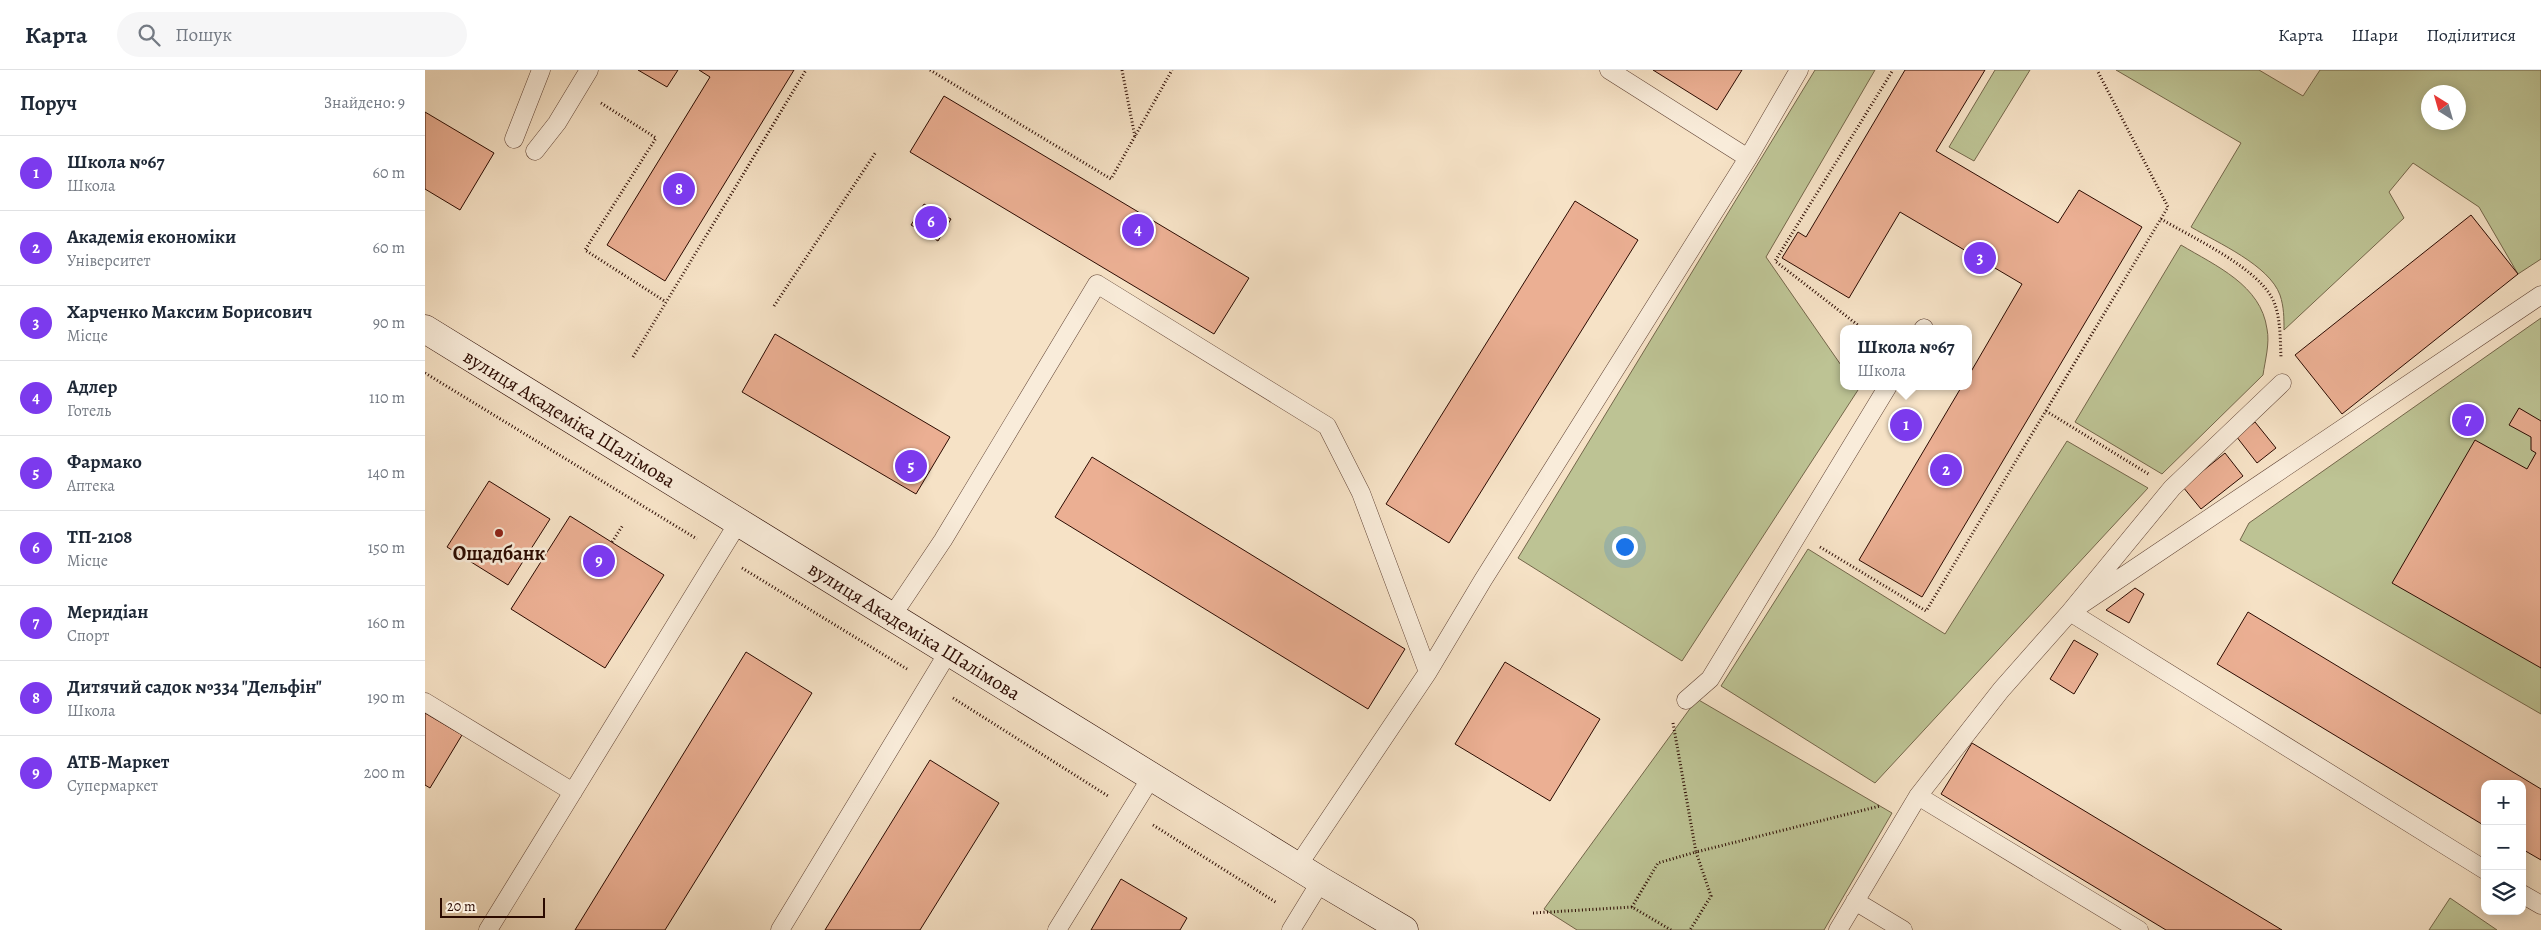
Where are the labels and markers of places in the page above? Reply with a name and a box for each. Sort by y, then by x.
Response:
pin: 8 [663,170,695,208]
pin: 6 [915,203,947,241]
pin: 4 [1122,211,1154,249]
pin: 3 [1964,239,1996,277]
pin: 7 [2452,401,2484,439]
pin: 1 [1890,406,1922,444]
pin: 5 [895,447,927,485]
pin: 2 [1930,451,1962,489]
marker: Ощадбанк [493,527,505,539]
place label: Ощадбанк [453,540,545,567]
pin: 9 [583,542,615,580]

